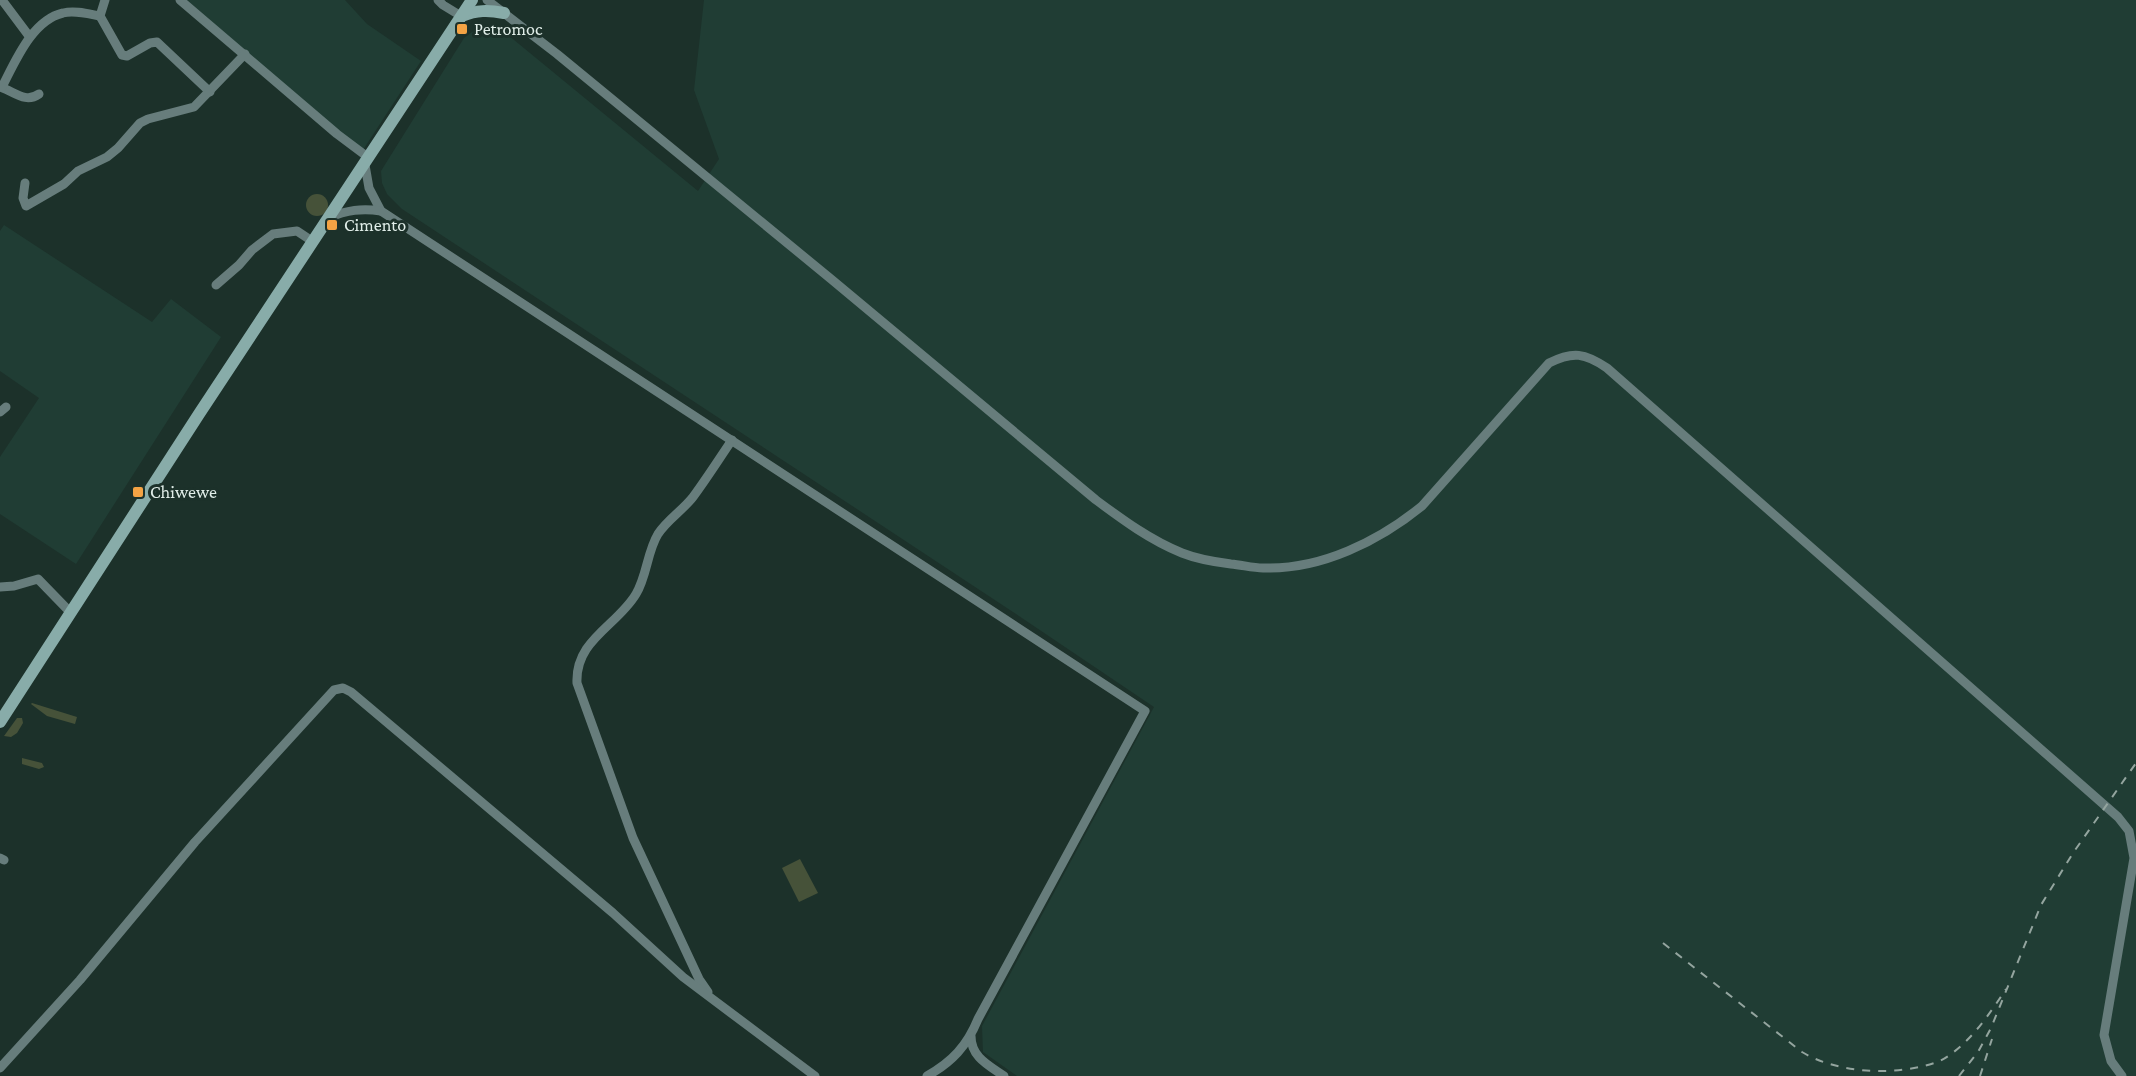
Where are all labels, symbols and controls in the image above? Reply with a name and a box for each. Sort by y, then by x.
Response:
place label: Petromoc [474,19,543,39]
marker: Petromoc [455,22,469,36]
place label: Cimento [344,215,406,235]
marker: Cimento [325,218,339,232]
place label: Chiwewe [150,482,217,502]
marker: Chiwewe [131,485,145,499]

